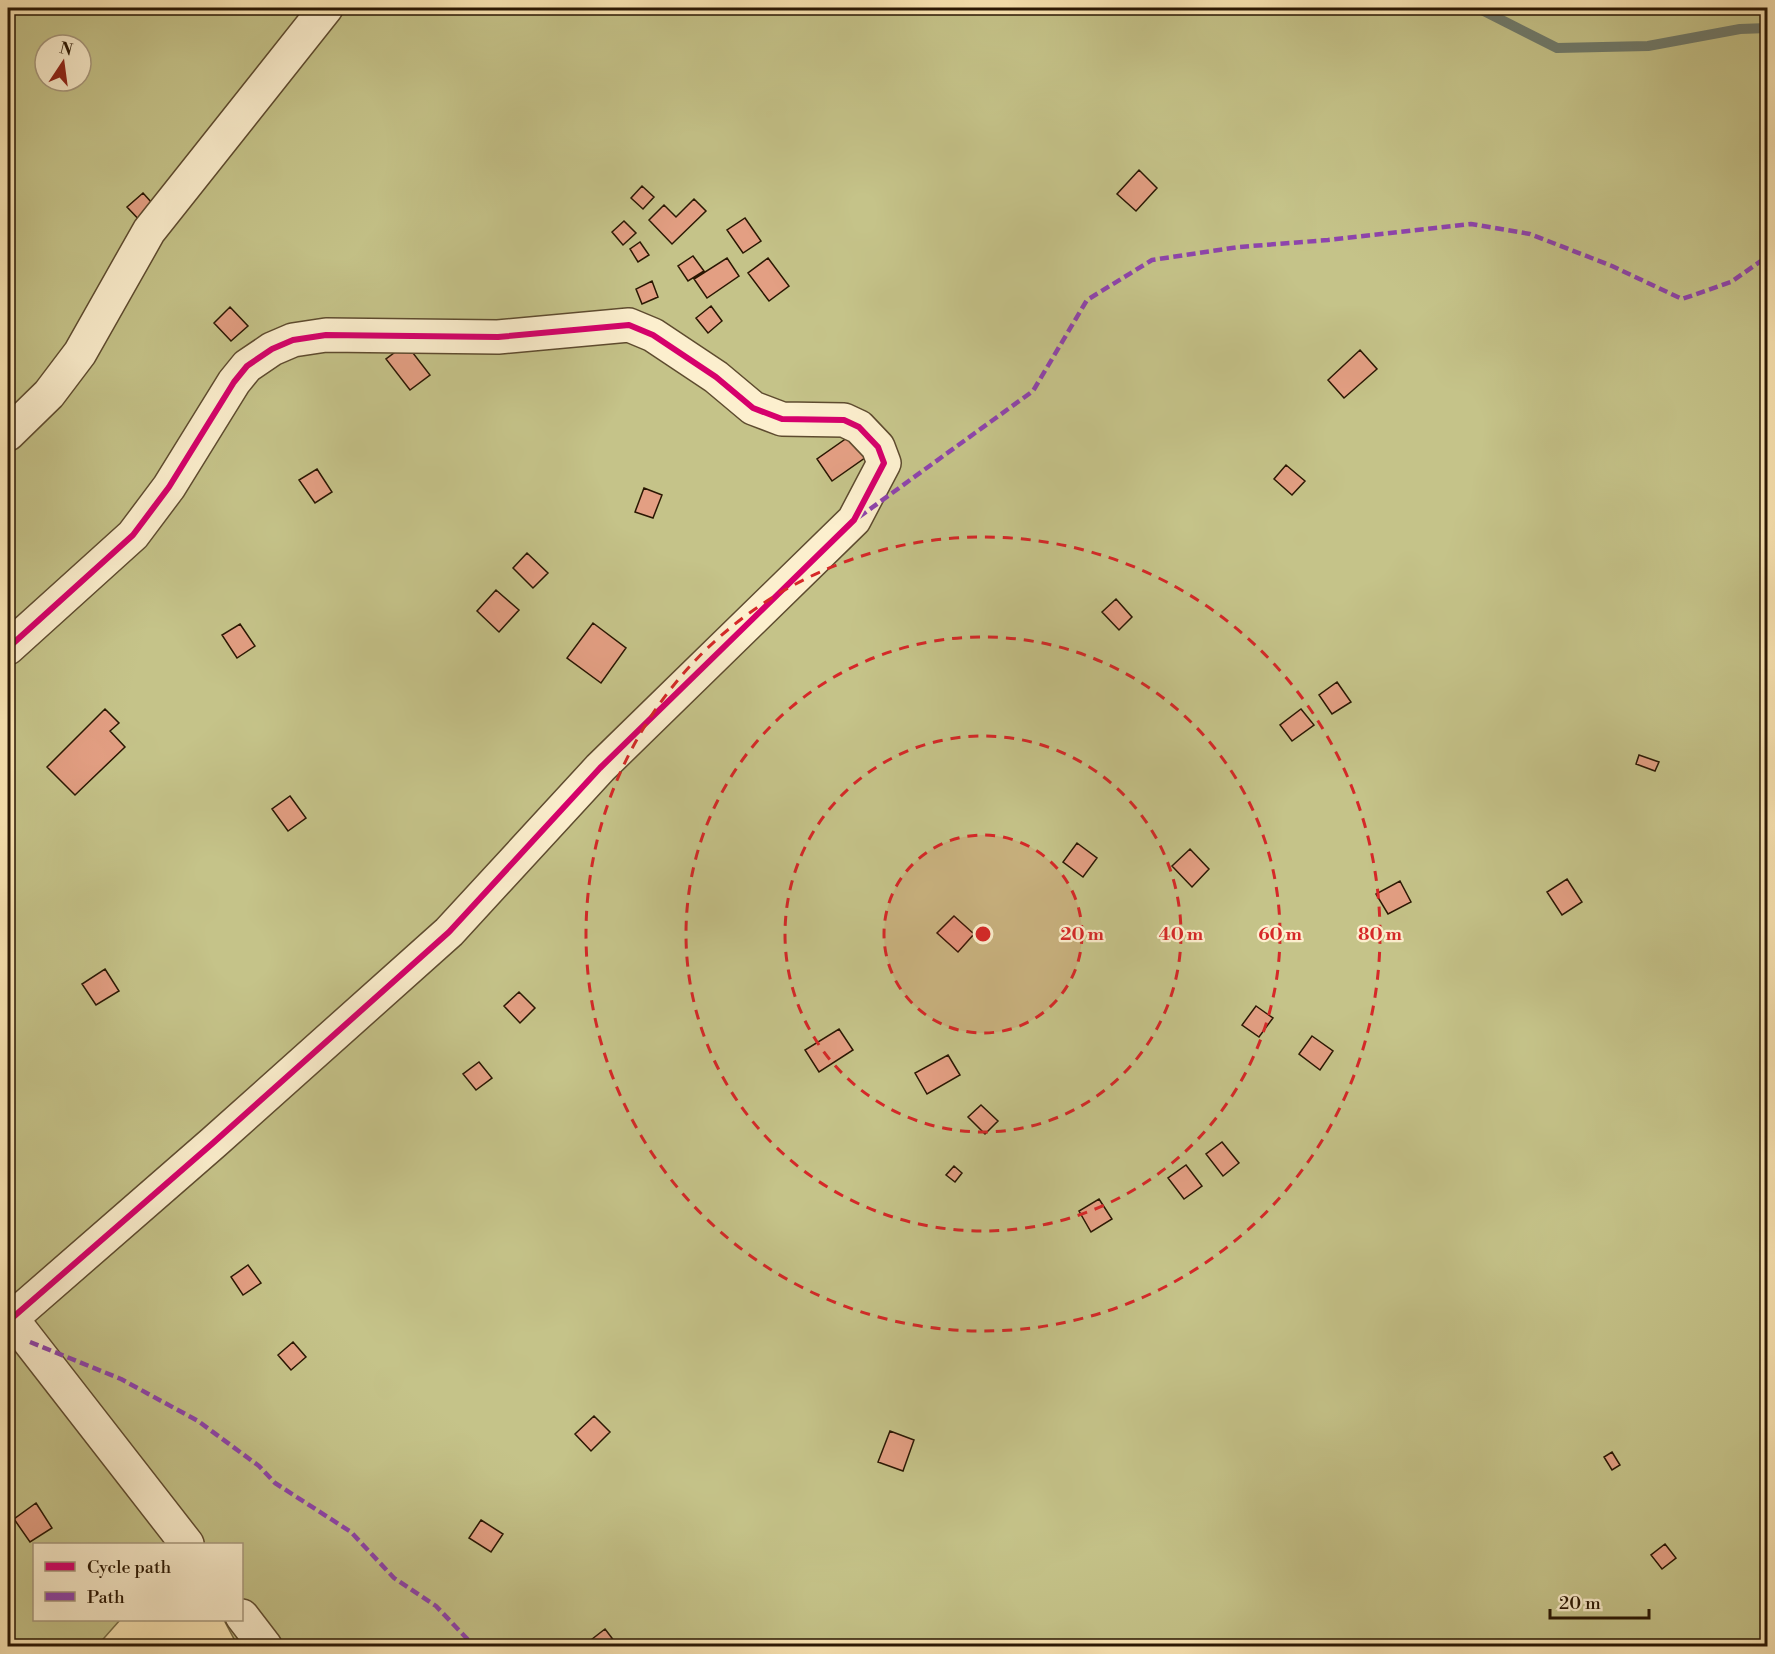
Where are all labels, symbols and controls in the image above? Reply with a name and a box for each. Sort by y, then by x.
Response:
north arrow [33,33,93,93]
text: N [58,38,75,61]
text: 20 m [1060,923,1104,946]
text: 40 m [1159,923,1204,946]
text: 60 m [1258,923,1302,946]
text: 80 m [1358,923,1403,946]
centre of rings [973,924,993,944]
legend [33,1543,243,1621]
text: Cycle path [87,1556,171,1579]
scale bar [1550,1582,1649,1620]
text: Path [87,1586,125,1609]
text: 20 m [1559,1592,1601,1615]

